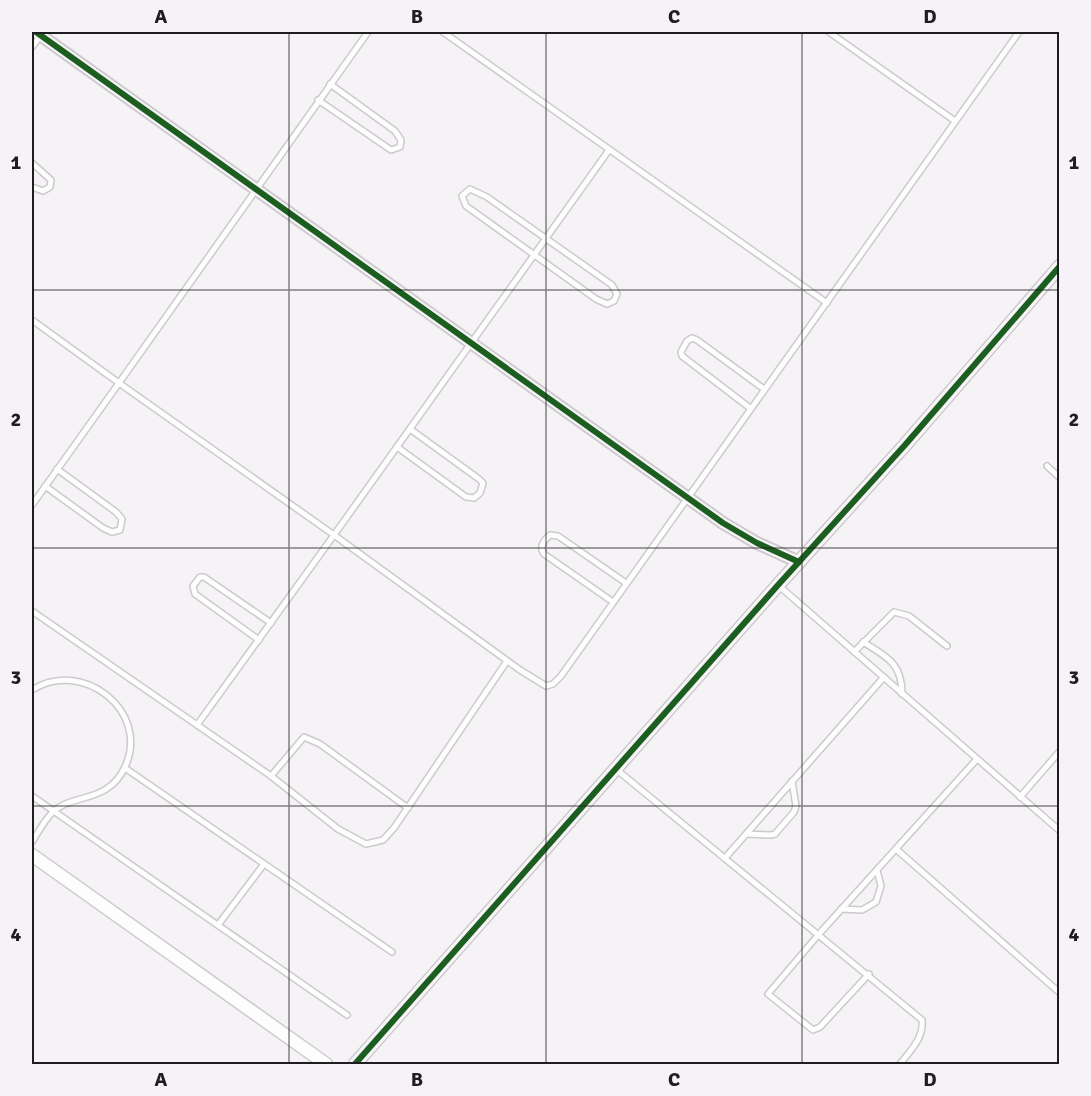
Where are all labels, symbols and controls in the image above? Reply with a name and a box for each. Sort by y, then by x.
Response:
text: A [155,4,168,29]
text: B [411,4,423,29]
text: C [668,4,680,29]
text: D [923,4,937,29]
text: 1 [11,150,22,175]
text: 1 [1069,150,1080,175]
text: 2 [11,407,21,432]
text: 2 [1069,407,1079,432]
text: 3 [11,665,21,690]
text: 3 [1069,665,1079,690]
text: 4 [11,922,22,947]
text: 4 [1069,922,1080,947]
text: A [155,1067,168,1092]
text: B [411,1067,423,1092]
text: C [668,1067,680,1092]
text: D [923,1067,937,1092]

